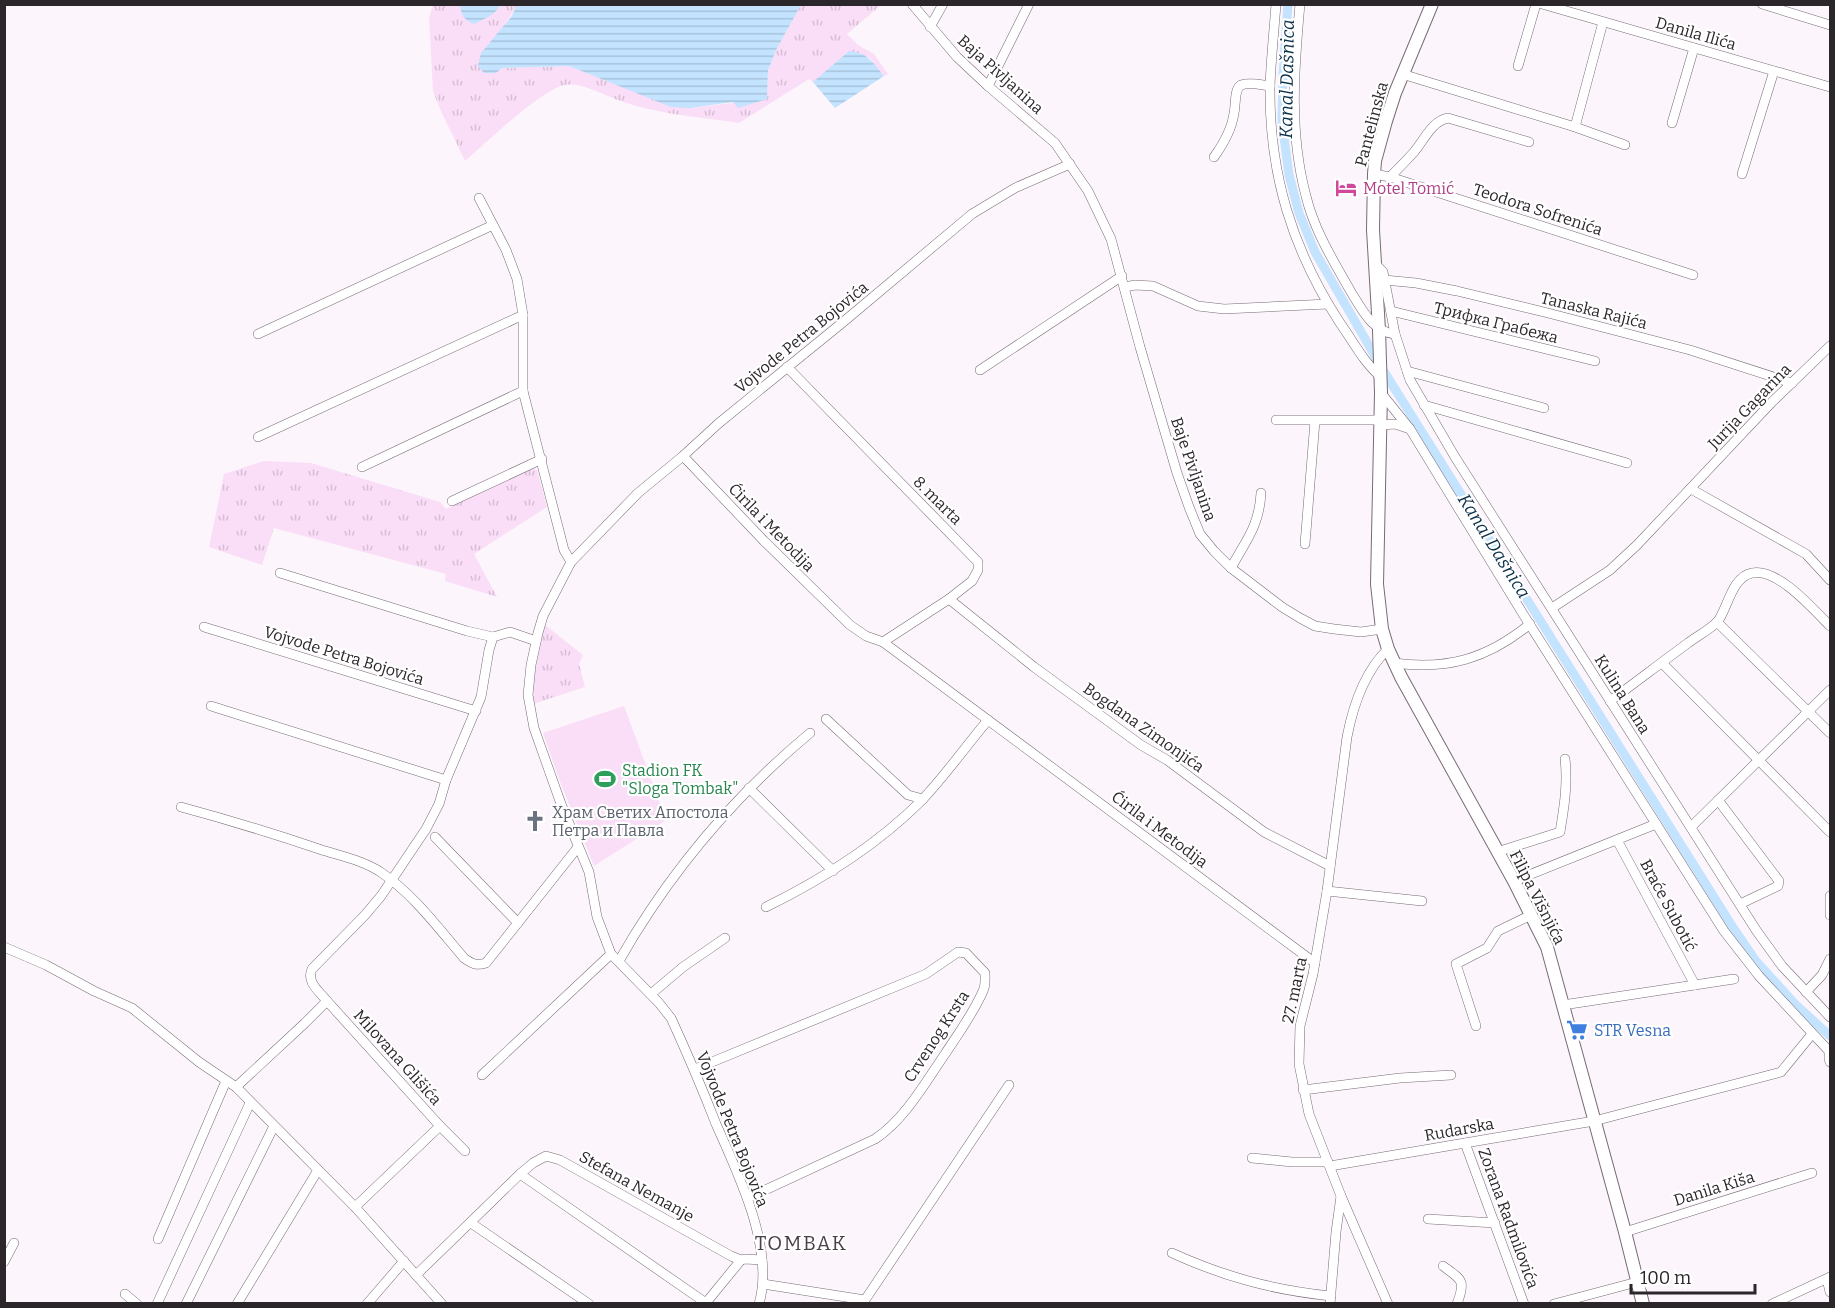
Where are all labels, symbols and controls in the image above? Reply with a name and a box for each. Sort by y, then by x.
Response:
street label: Danila Ilića [1653,13,1739,54]
water label: Kanal Dašnica [1275,19,1299,139]
street label: Baja Pivljanina [954,31,1048,118]
street label: Pantelinska [1351,79,1392,169]
hotel icon: Motel Tomić [1334,176,1358,200]
place label: Motel Tomić [1363,179,1454,198]
street label: Teodora Sofrenića [1471,180,1605,239]
street label: Vojvode Petra Bojovića [731,278,872,397]
street label: Tanaska Rajića [1539,288,1649,333]
street label: Трифка Грабежа [1432,298,1560,347]
street label: Jurija Gagarina [1703,360,1795,454]
street label: Baje Pivljanina [1167,415,1220,524]
street label: 8. marta [909,472,966,529]
street label: Ćirila i Metodija [725,479,819,576]
water label: Kanal Dašnica [1453,490,1535,602]
street label: Vojvode Petra Bojovića [262,622,426,689]
street label: Kulina Bana [1591,651,1655,738]
street label: Bogdana Zimonjića [1080,679,1208,776]
place label: Stadion FK "Sloga Tombak" [622,761,739,798]
sports icon: Stadion FK "Sloga Tombak" [593,767,617,791]
street label: Ćirila i Metodija [1108,786,1212,872]
place label: Храм Светих Апостола Петра и Павла [552,803,729,840]
church icon: Храм Светих Апостола Петра и Павла [523,809,547,833]
street label: Filipa Višnjića [1506,847,1570,948]
street label: Braće Subotić [1636,856,1701,955]
street label: 27. marta [1278,955,1311,1025]
street label: Crvenog Krsta [900,987,973,1086]
street label: Milovana Glišića [350,1006,446,1109]
supermarket icon: STR Vesna [1565,1018,1589,1042]
place label: STR Vesna [1594,1021,1671,1040]
street label: Vojvode Petra Bojovića [693,1049,773,1210]
street label: Rudarska [1423,1114,1495,1145]
street label: Zorana Radmilovića [1474,1145,1543,1291]
street label: Stefana Nemanje [576,1147,698,1226]
street label: Danila Kiša [1671,1167,1757,1210]
district label: TOMBAK [755,1231,847,1255]
scale bar [1631,1257,1756,1295]
text: 100 m [1640,1267,1691,1289]

